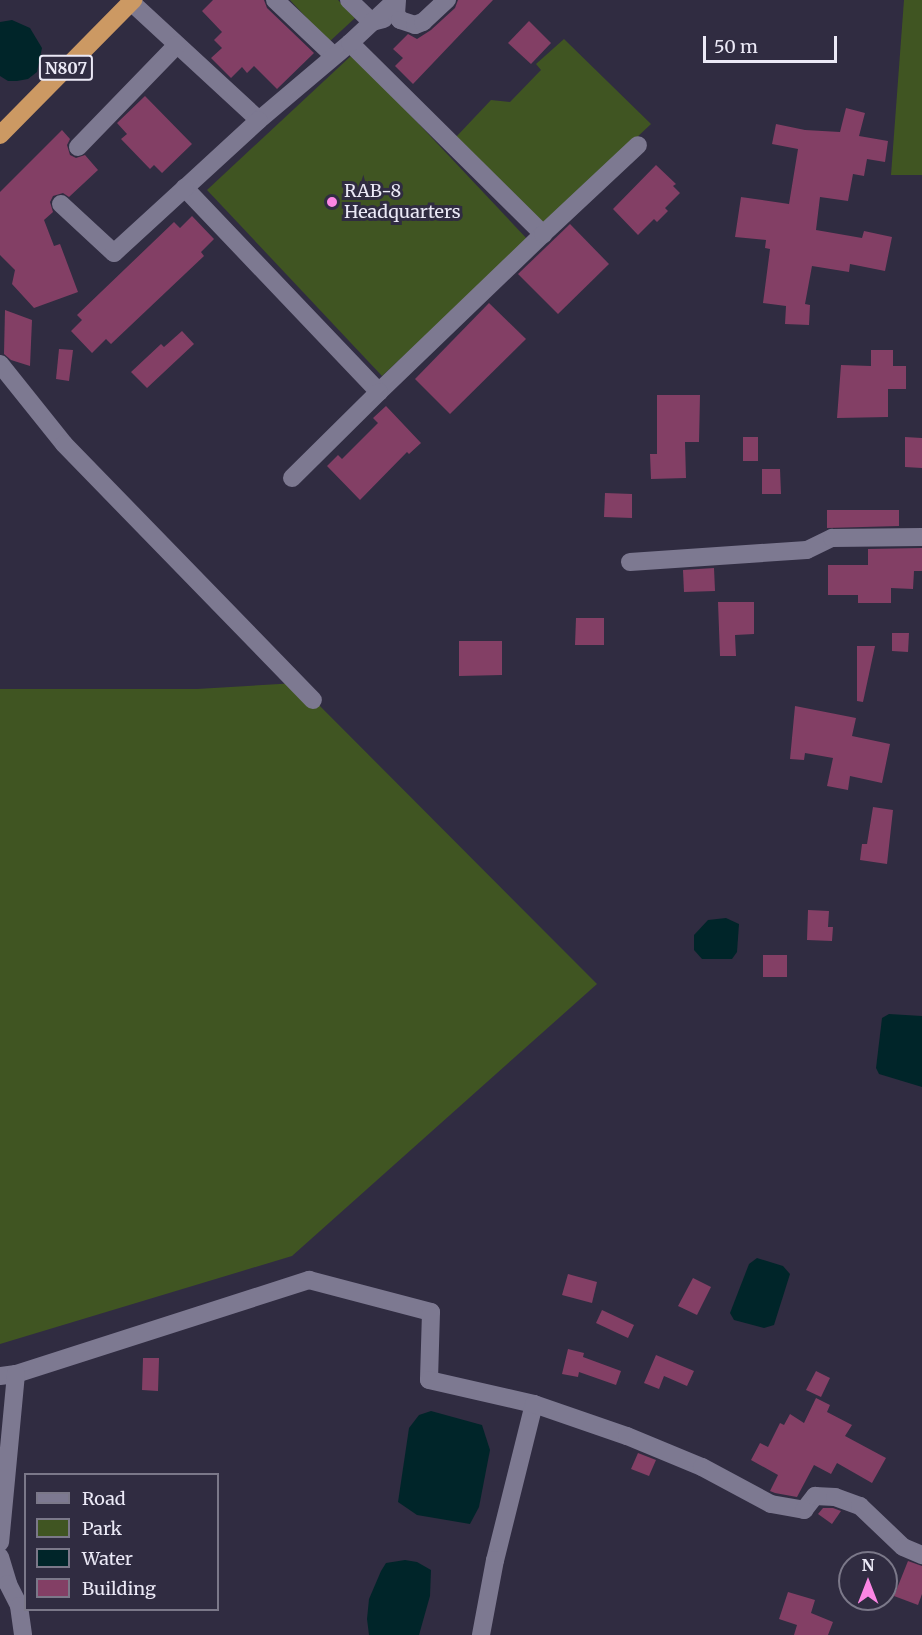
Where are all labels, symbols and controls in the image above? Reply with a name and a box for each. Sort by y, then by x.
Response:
scale bar [706,24,840,62]
text: 50 m [714,35,758,58]
road number: N807 [38,55,94,81]
place label: RAB-8 Headquarters [344,181,461,224]
marker: RAB-8 Headquarters [325,195,339,209]
legend [24,1473,219,1611]
text: Road [82,1487,126,1510]
text: Park [82,1517,122,1540]
text: Water [82,1547,133,1570]
north arrow [838,1551,898,1611]
text: N [862,1555,874,1575]
text: Building [82,1577,156,1600]

